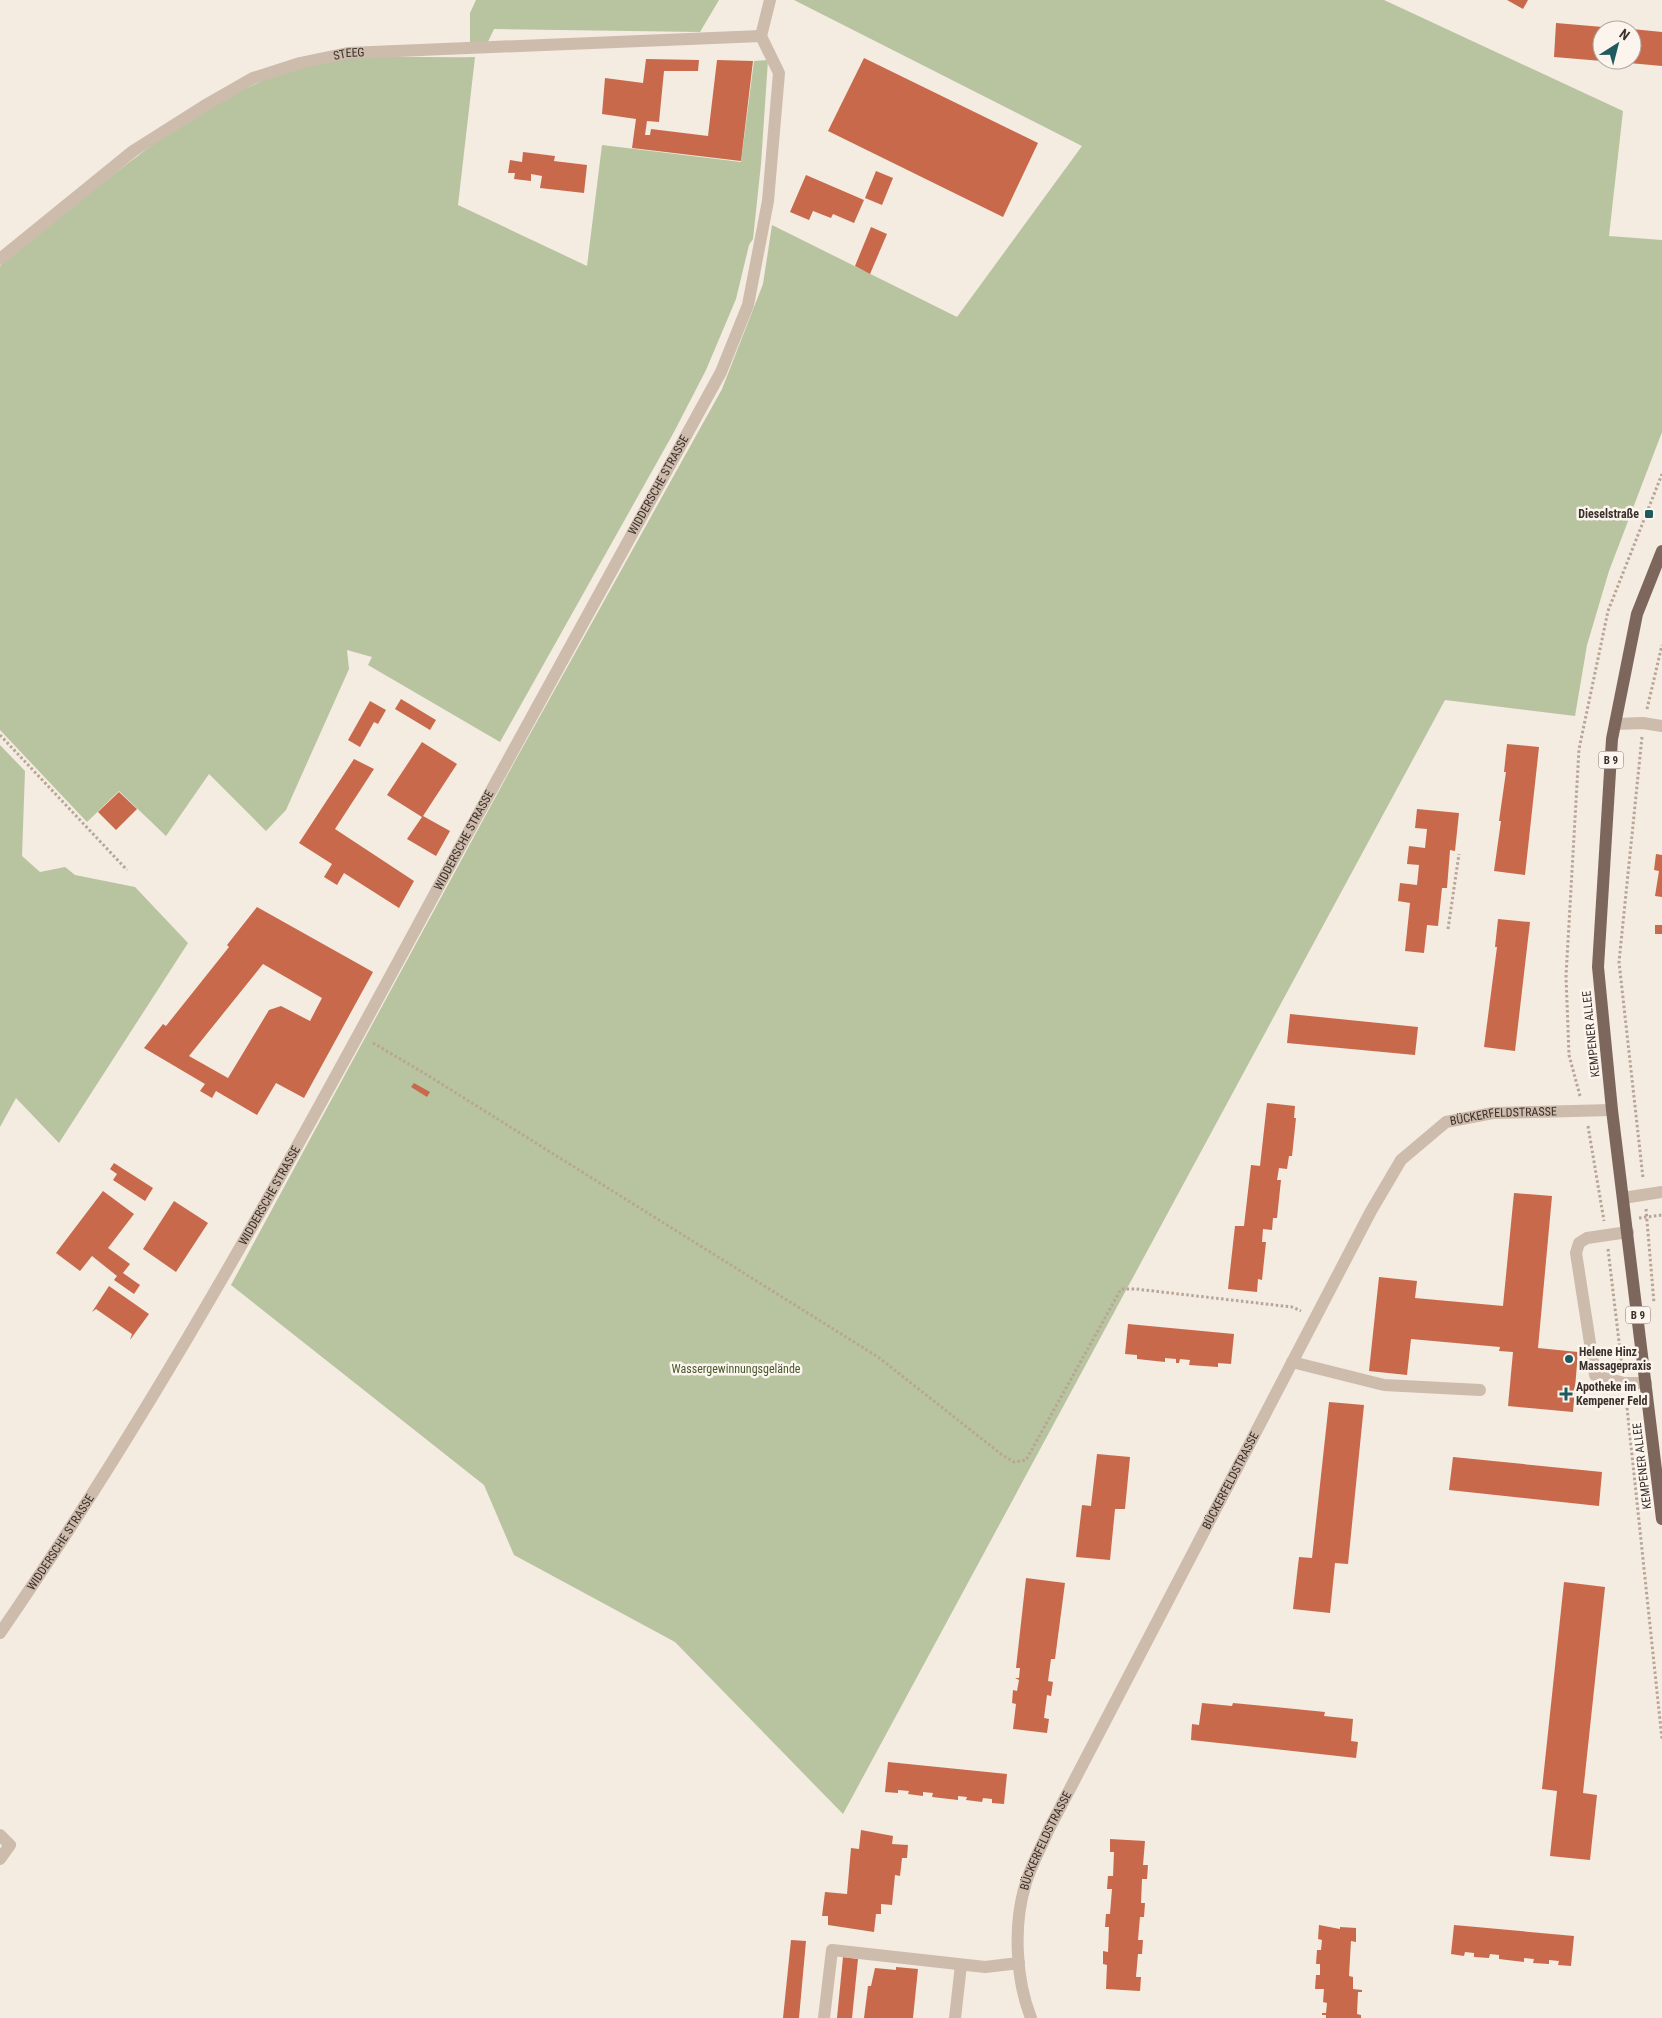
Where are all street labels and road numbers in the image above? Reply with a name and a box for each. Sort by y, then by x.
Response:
street label: STEEG [332,45,365,63]
street label: WIDDERSCHE STRASSE [625,433,692,537]
road number: B 9 [1598,752,1624,768]
street label: WIDDERSCHE STRASSE [431,788,496,893]
street label: KEMPENER ALLEE [1579,990,1603,1078]
street label: BÜCKERFELDSTRASSE [1449,1104,1557,1128]
street label: WIDDERSCHE STRASSE [236,1143,303,1248]
road number: B 9 [1626,1306,1650,1324]
street label: KEMPENER ALLEE [1630,1422,1654,1510]
street label: BÜCKERFELDSTRASSE [1199,1430,1262,1532]
street label: WIDDERSCHE STRASSE [24,1492,97,1593]
street label: BÜCKERFELDSTRASSE [1017,1789,1074,1892]

